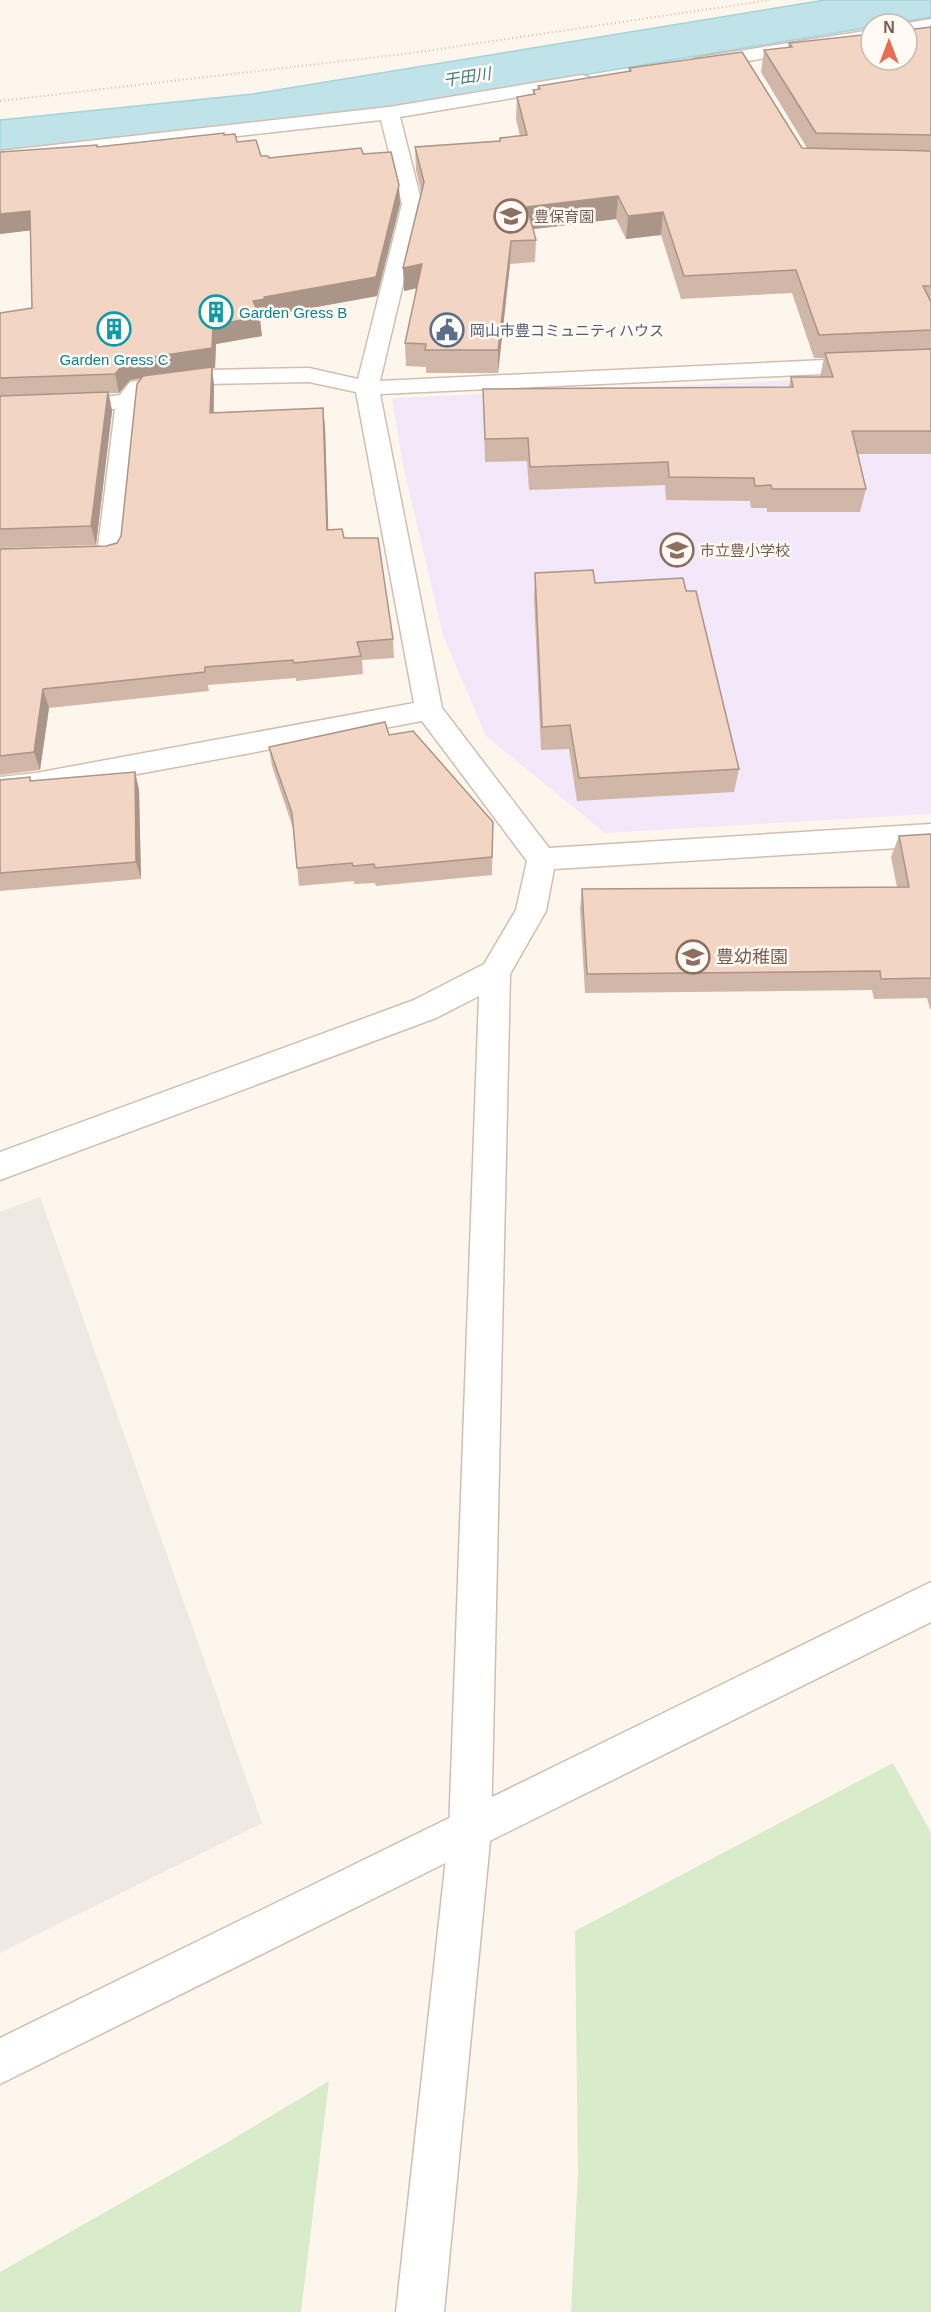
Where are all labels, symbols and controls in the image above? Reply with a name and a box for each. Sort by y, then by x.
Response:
north arrow [859,12,919,72]
text: N [883,19,895,36]
water label: 干田川 [442,65,494,89]
school or university icon: 豊保育園 [493,198,529,234]
place label: 豊保育園 [534,208,594,225]
building icon: Garden Gress B [198,294,234,330]
place label: Garden Gress B [239,304,347,321]
building icon: Garden Gress C [96,311,132,347]
public building icon: 岡山市豊コミュニティハウス [429,312,465,348]
place label: 岡山市豊コミュニティハウス [470,322,664,339]
place label: Garden Gress C [59,351,169,368]
school or university icon: 市立豊小学校 [659,532,695,568]
place label: 市立豊小学校 [700,542,790,559]
school or university icon: 豊幼稚園 [675,939,711,975]
place label: 豊幼稚園 [716,947,788,967]

